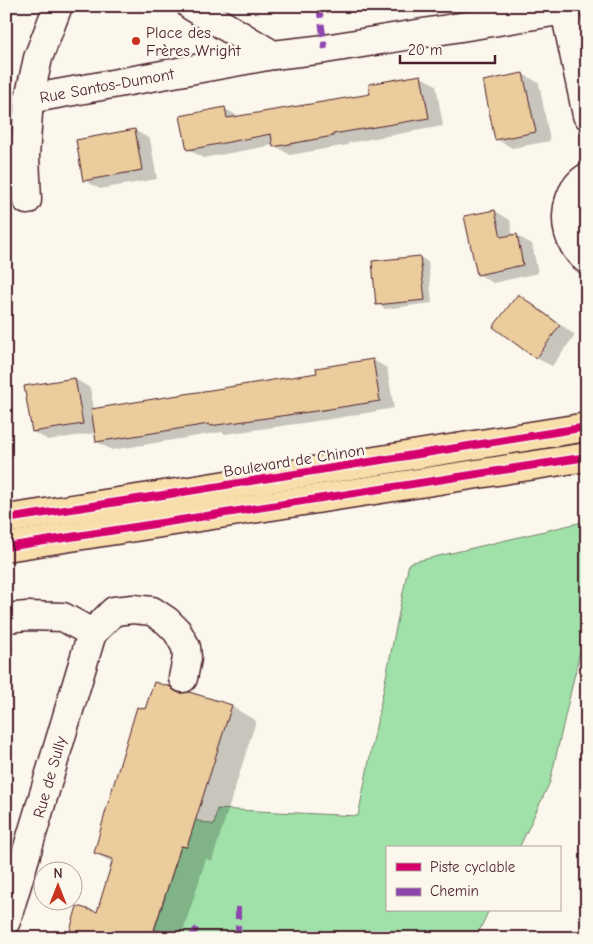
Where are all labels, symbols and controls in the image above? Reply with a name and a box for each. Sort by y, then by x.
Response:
place label: Place des Frères Wright [146,24,241,60]
scale bar [400,32,496,64]
marker: Place des Frères Wright [130,35,142,47]
text: 20 m [408,41,442,59]
street label: Rue Santos-Dumont [38,65,176,107]
street label: Boulevard de Chinon [222,441,366,481]
street label: Rue de Sully [30,734,70,820]
legend [386,846,560,912]
text: Piste cyclable [430,858,516,876]
north arrow [32,862,82,912]
text: N [53,865,63,882]
text: Chemin [430,882,479,900]

